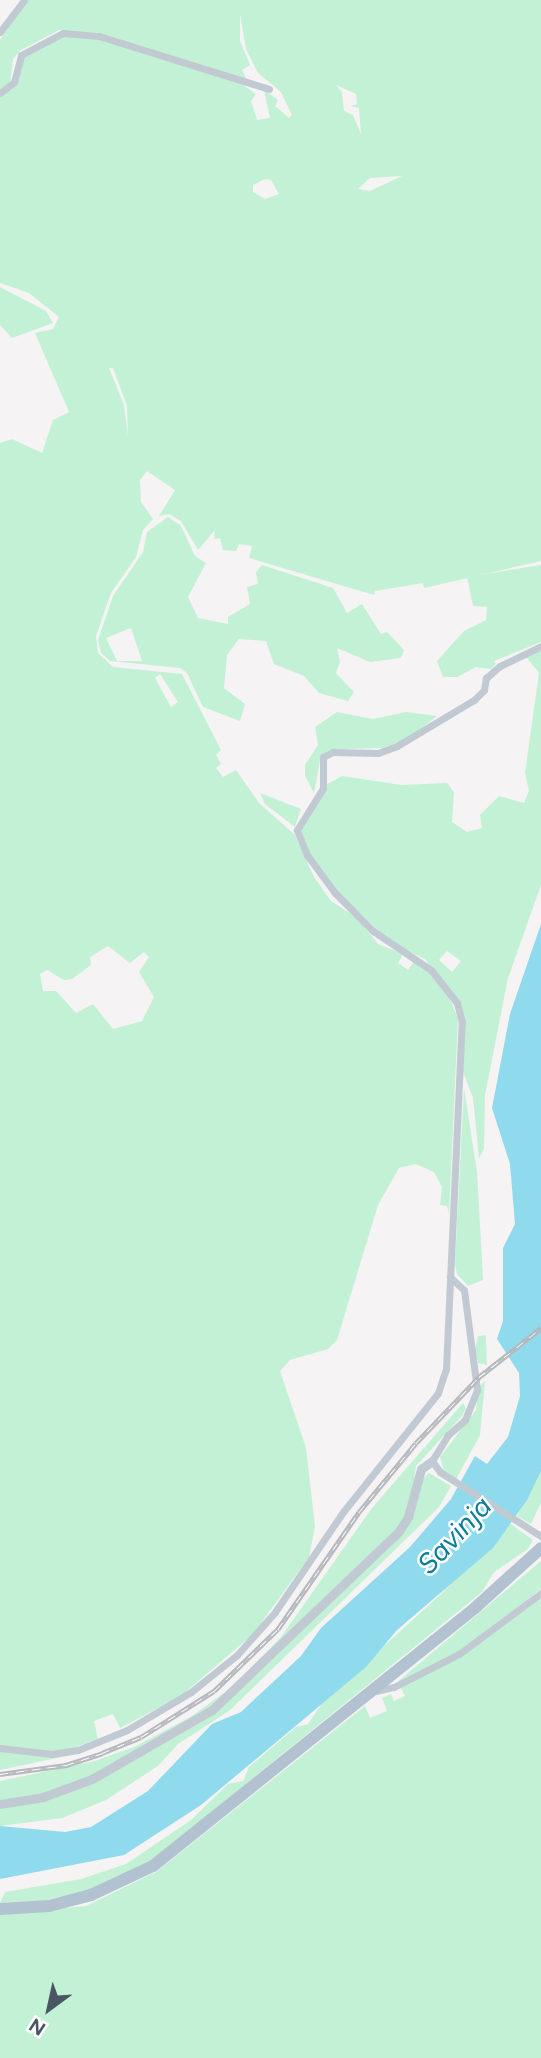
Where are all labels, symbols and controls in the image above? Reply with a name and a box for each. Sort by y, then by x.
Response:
water label: Savinja [410,1489,498,1581]
north arrow [14,1974,84,2044]
text: N [25,2013,50,2041]

